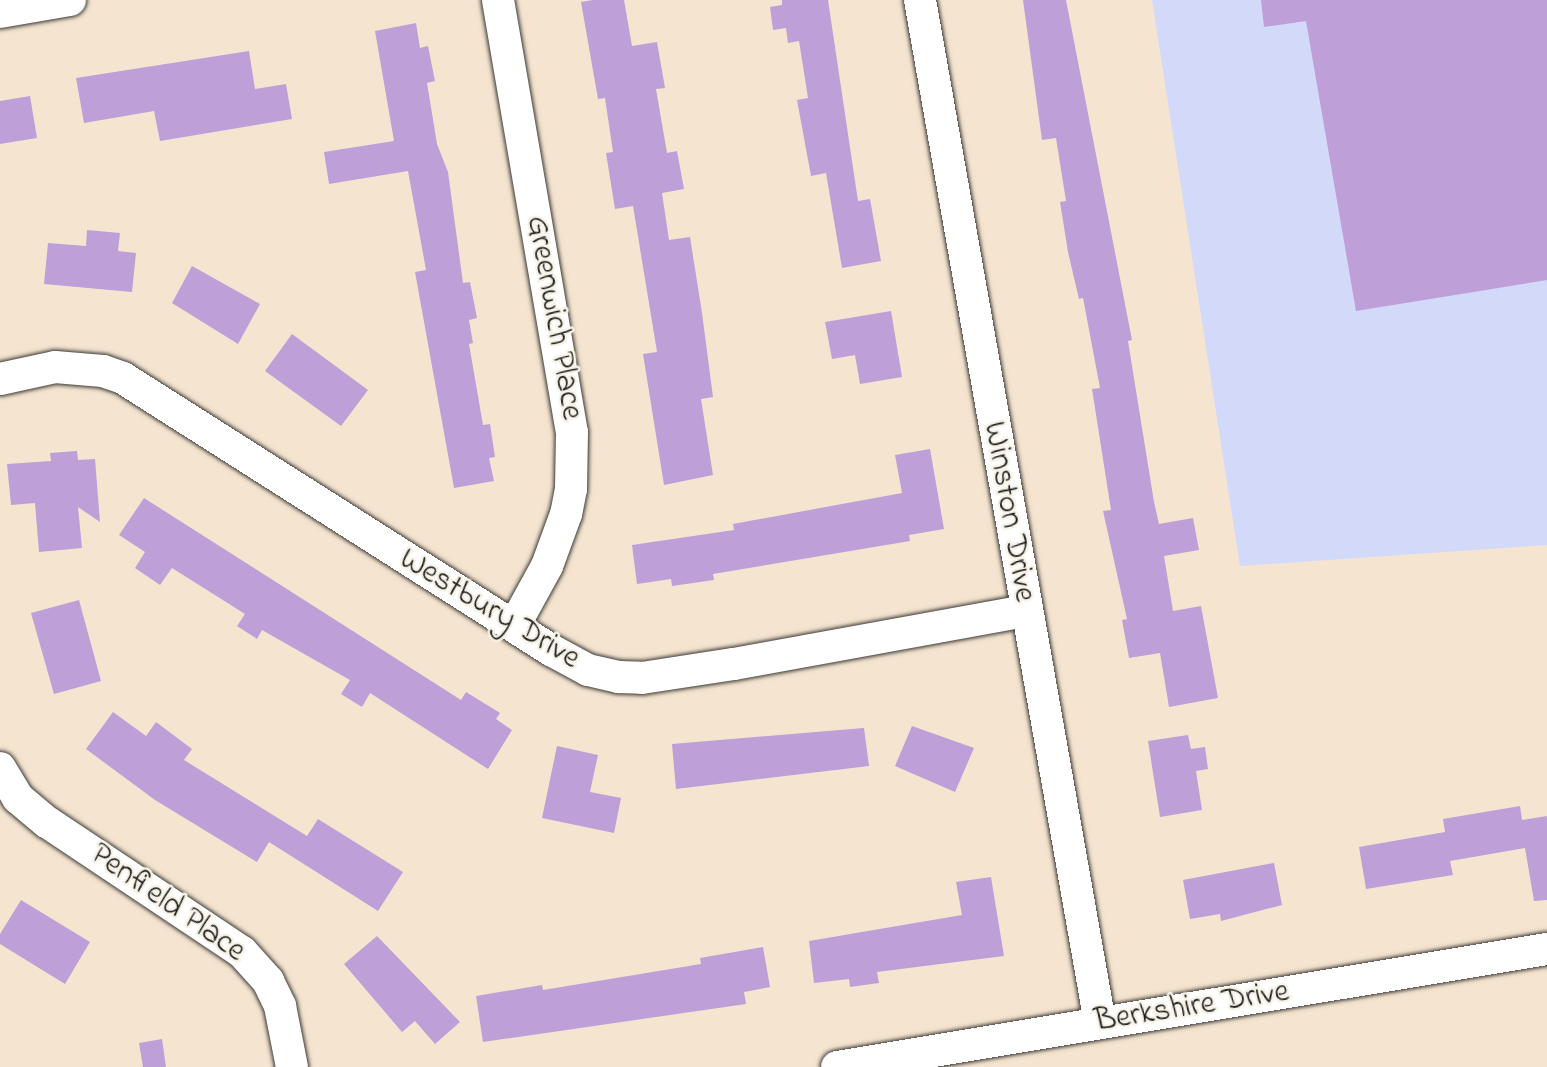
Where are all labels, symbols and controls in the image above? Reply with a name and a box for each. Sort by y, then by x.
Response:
street label: Greenwich Place [516,213,590,423]
street label: Winston Drive [973,419,1043,605]
street label: Westbury Drive [392,541,586,679]
street label: Penfield Place [82,836,252,972]
street label: Berkshire Drive [1092,974,1292,1042]

